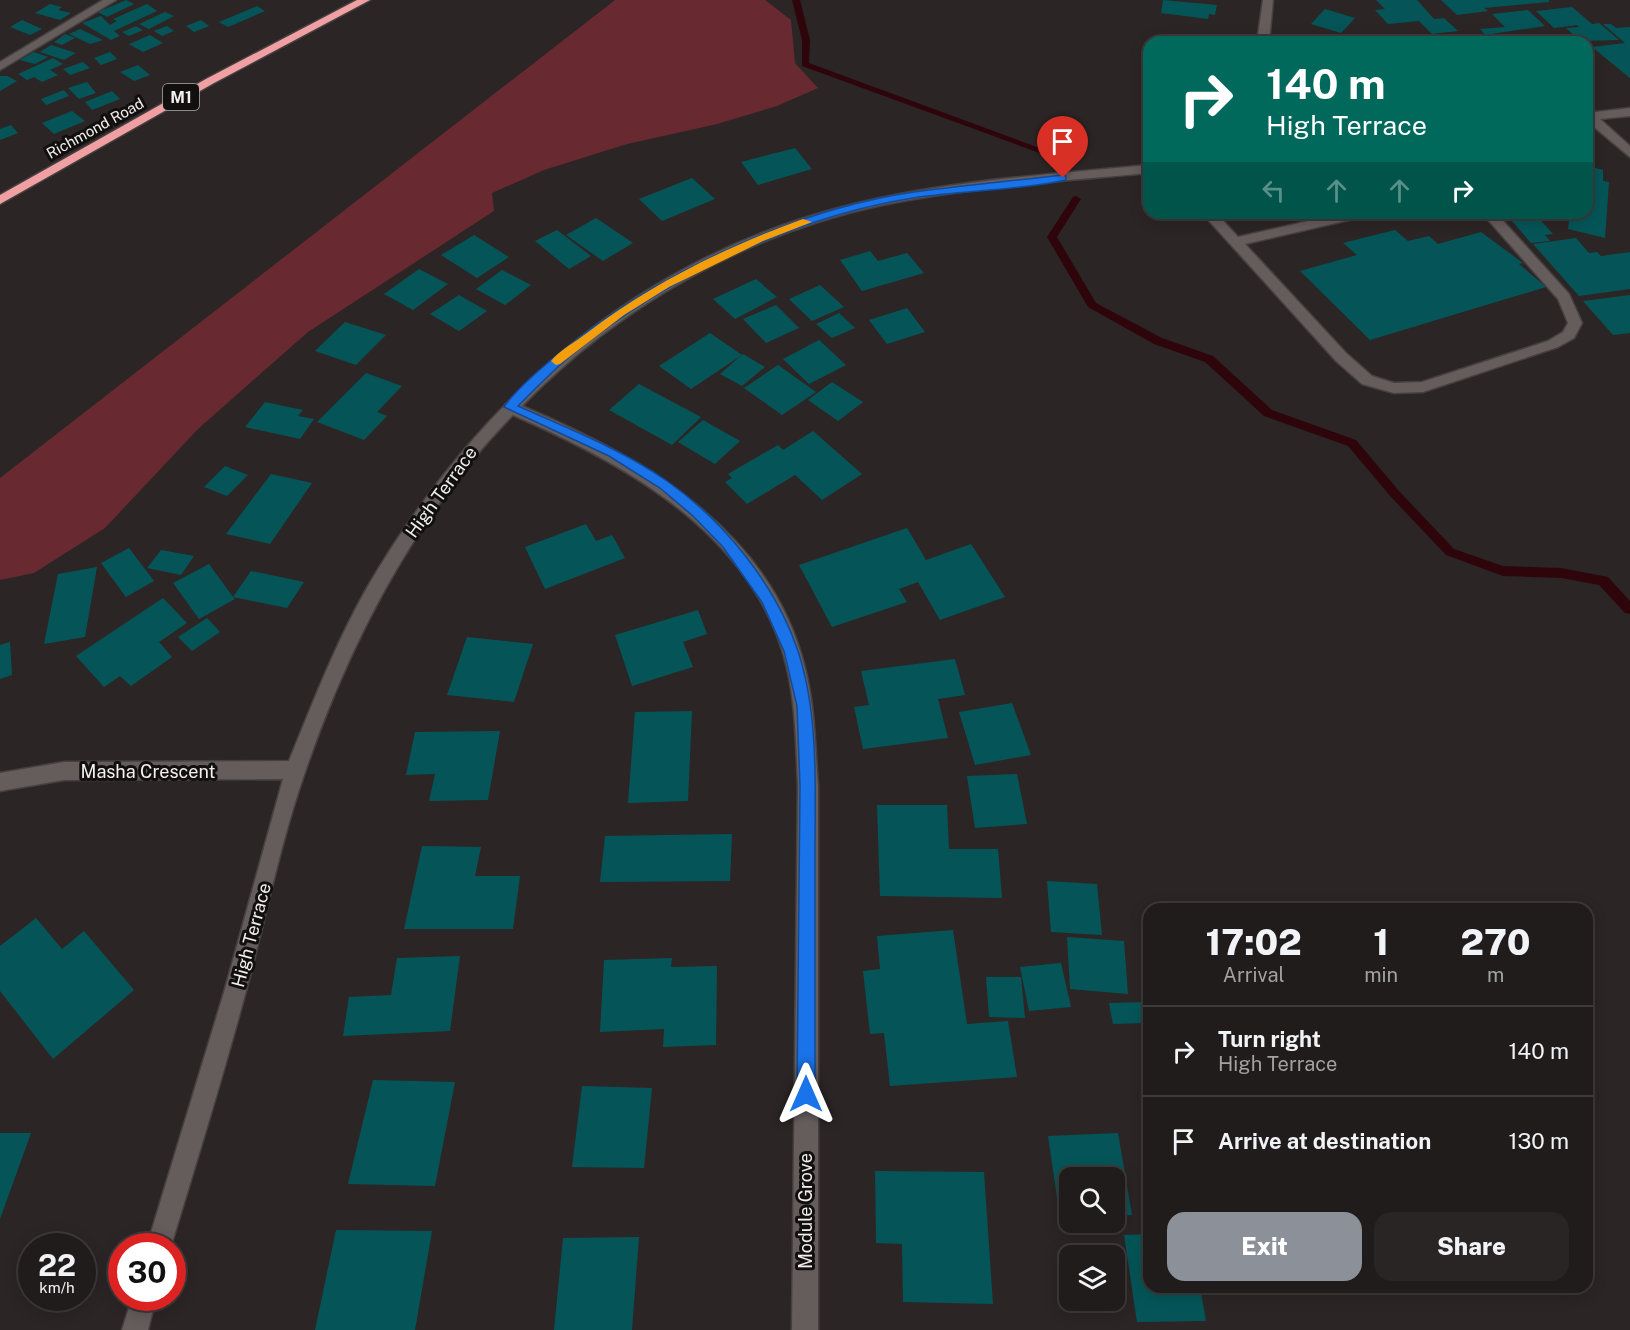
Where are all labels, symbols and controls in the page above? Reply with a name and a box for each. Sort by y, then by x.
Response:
text: 140 m [1266,59,1386,108]
icon: right [1167,60,1245,138]
road number: M1 [163,84,199,110]
street label: Richmond Road [43,94,147,162]
text: High Terrace [1266,109,1427,141]
pin [1037,116,1088,178]
icon: arrive [1046,125,1079,158]
icon: left [1257,174,1290,207]
icon: ahead [1320,174,1353,207]
icon: ahead [1383,174,1416,207]
icon: right [1446,174,1479,207]
street label: High Terrace [401,442,481,542]
street label: Masha Crescent [81,761,215,782]
street label: High Terrace [227,880,275,990]
text: 17:02 [1205,921,1302,963]
text: 1 [1373,921,1389,963]
text: 270 [1461,921,1531,963]
text: Arrival [1223,963,1285,987]
text: min [1364,963,1398,987]
text: m [1487,963,1504,987]
text: Turn right [1218,1026,1321,1052]
icon: right [1167,1035,1200,1068]
text: 140 m [1508,1038,1569,1064]
text: High Terrace [1218,1052,1337,1076]
position arrow [774,1062,838,1126]
icon: arrive [1167,1125,1200,1158]
text: Arrive at destination [1218,1128,1431,1154]
text: 130 m [1508,1128,1569,1154]
street label: Module Grove [795,1153,816,1269]
map controls [1059,1167,1125,1311]
button: search [1059,1167,1125,1233]
button: Exit [1167,1212,1362,1281]
button: Share [1374,1212,1569,1281]
speed limit sign: 30 [108,1233,186,1311]
button: layers [1059,1245,1125,1311]
text: 22 [38,1247,76,1283]
text: km/h [39,1279,75,1296]

